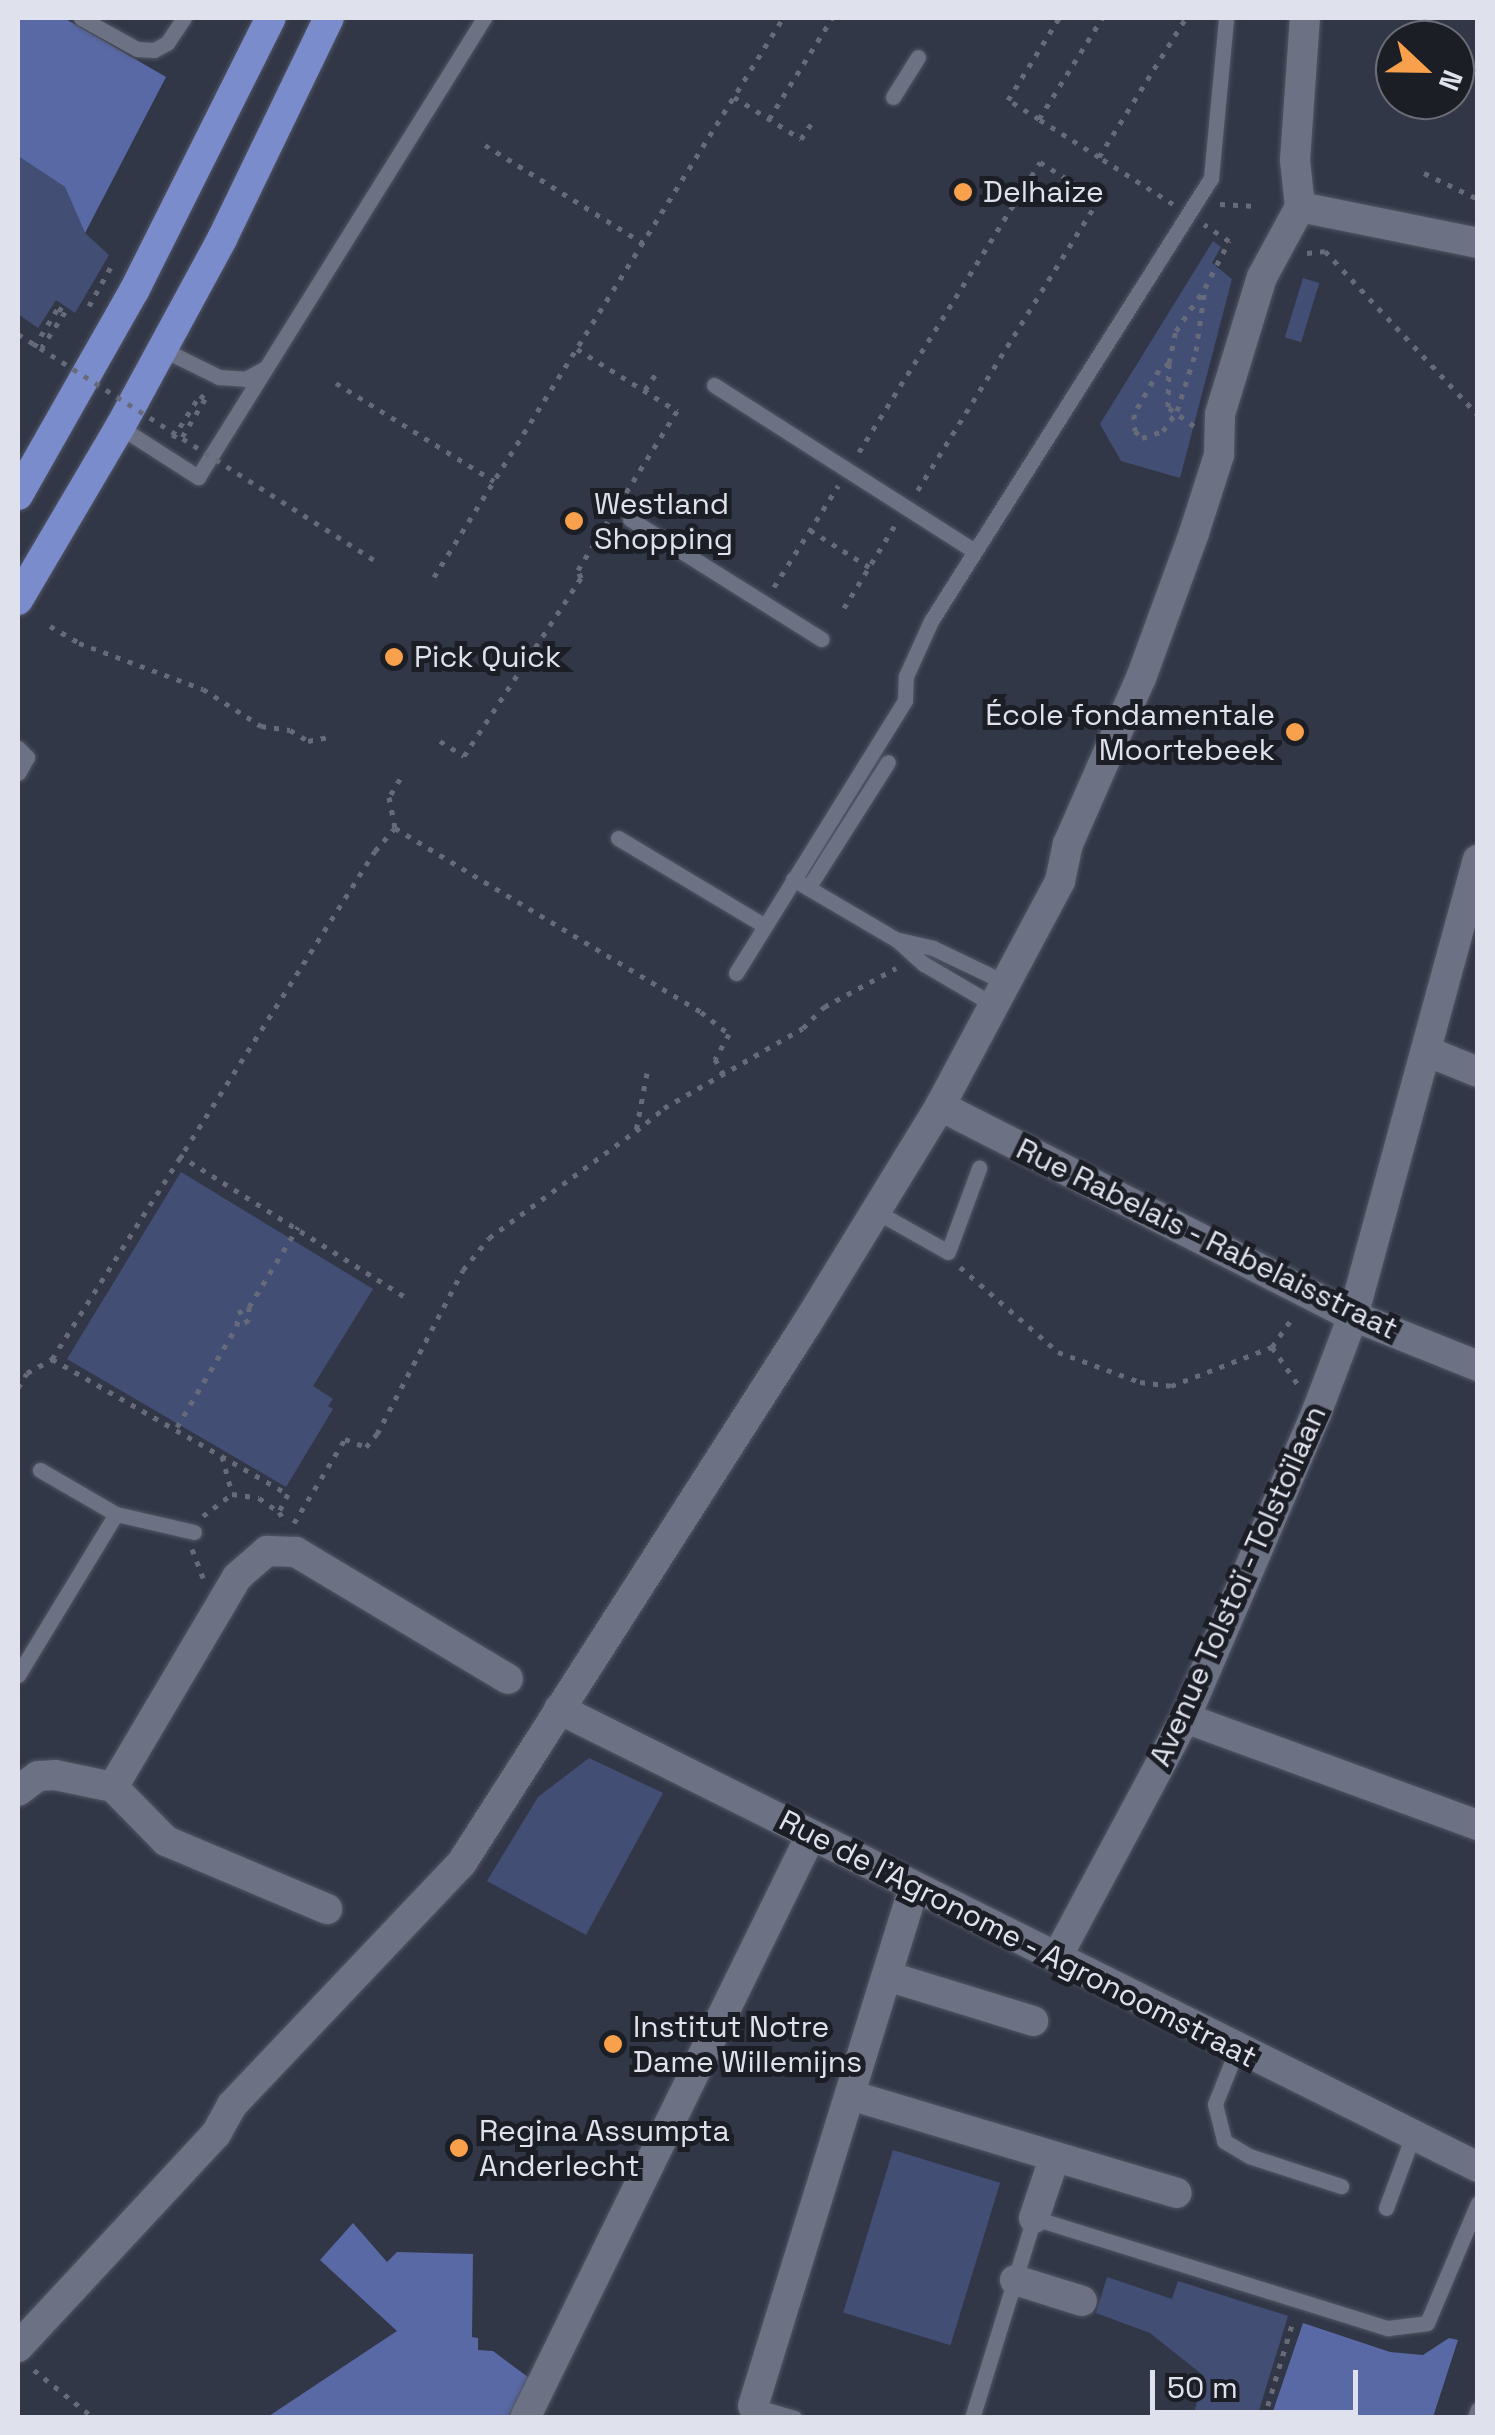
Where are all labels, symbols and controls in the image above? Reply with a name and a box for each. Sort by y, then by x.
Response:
north arrow [1375,20,1475,120]
text: N [1431,65,1471,96]
place label: Delhaize [983,174,1104,210]
marker: Delhaize [952,181,974,203]
place label: Westland Shopping [594,486,733,556]
marker: Westland Shopping [563,510,585,532]
place label: Pick Quick [414,639,561,675]
marker: Pick Quick [383,646,405,668]
place label: École fondamentale Moortebeek [985,697,1275,768]
marker: École fondamentale Moortebeek [1284,721,1306,743]
street label: Rue Rabelais - Rabelaisstraat [1010,1130,1404,1348]
street label: Avenue Tolstoï - Tolstoïlaan [1141,1399,1335,1773]
street label: Rue de l'Agronome - Agronoomstraat [772,1802,1264,2076]
place label: Institut Notre Dame Willemijns [633,2009,862,2080]
marker: Institut Notre Dame Willemijns [602,2033,624,2055]
place label: Regina Assumpta Anderlecht [479,2113,730,2184]
marker: Regina Assumpta Anderlecht [448,2137,470,2159]
scale bar [1155,2350,1362,2412]
text: 50 m [1167,2368,1238,2407]

